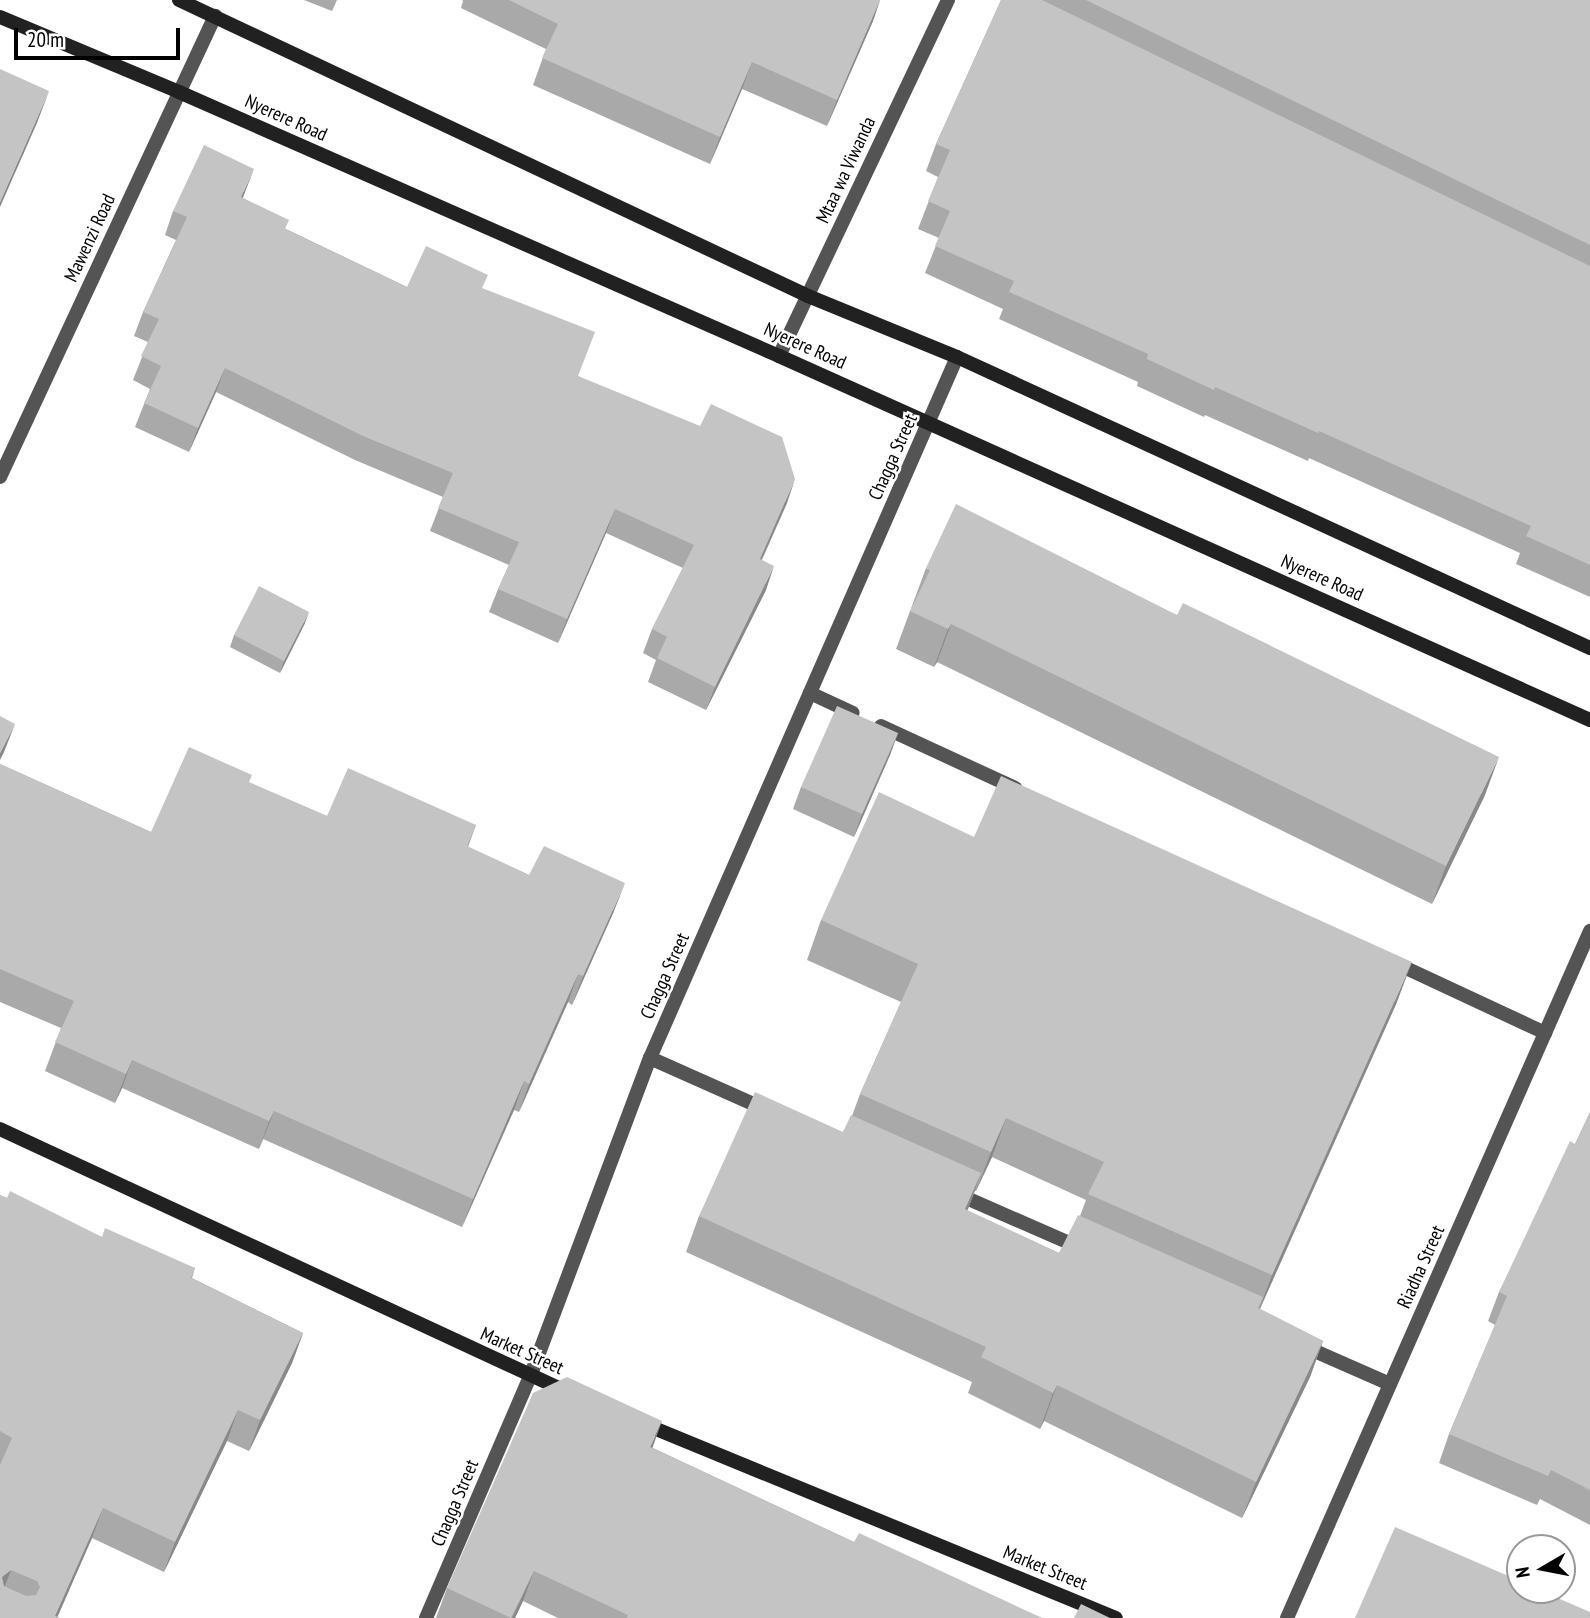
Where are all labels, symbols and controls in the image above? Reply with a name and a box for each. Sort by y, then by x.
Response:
scale bar [18,14,184,58]
text: 20 m [27,26,64,53]
street label: Nyerere Road [241,90,331,146]
street label: Mtaa wa Viwanda [811,113,881,227]
street label: Mawenzi Road [60,190,120,286]
street label: Nyerere Road [760,318,850,374]
street label: Chagga Street [864,410,922,504]
street label: Nyerere Road [1277,550,1367,606]
street label: Chagga Street [636,929,694,1023]
street label: Riadha Street [1393,1222,1449,1312]
street label: Market Street [477,1323,567,1379]
street label: Chagga Street [427,1456,483,1550]
north arrow [1506,1534,1576,1604]
street label: Market Street [1000,1541,1090,1595]
text: N [1510,1565,1535,1579]

